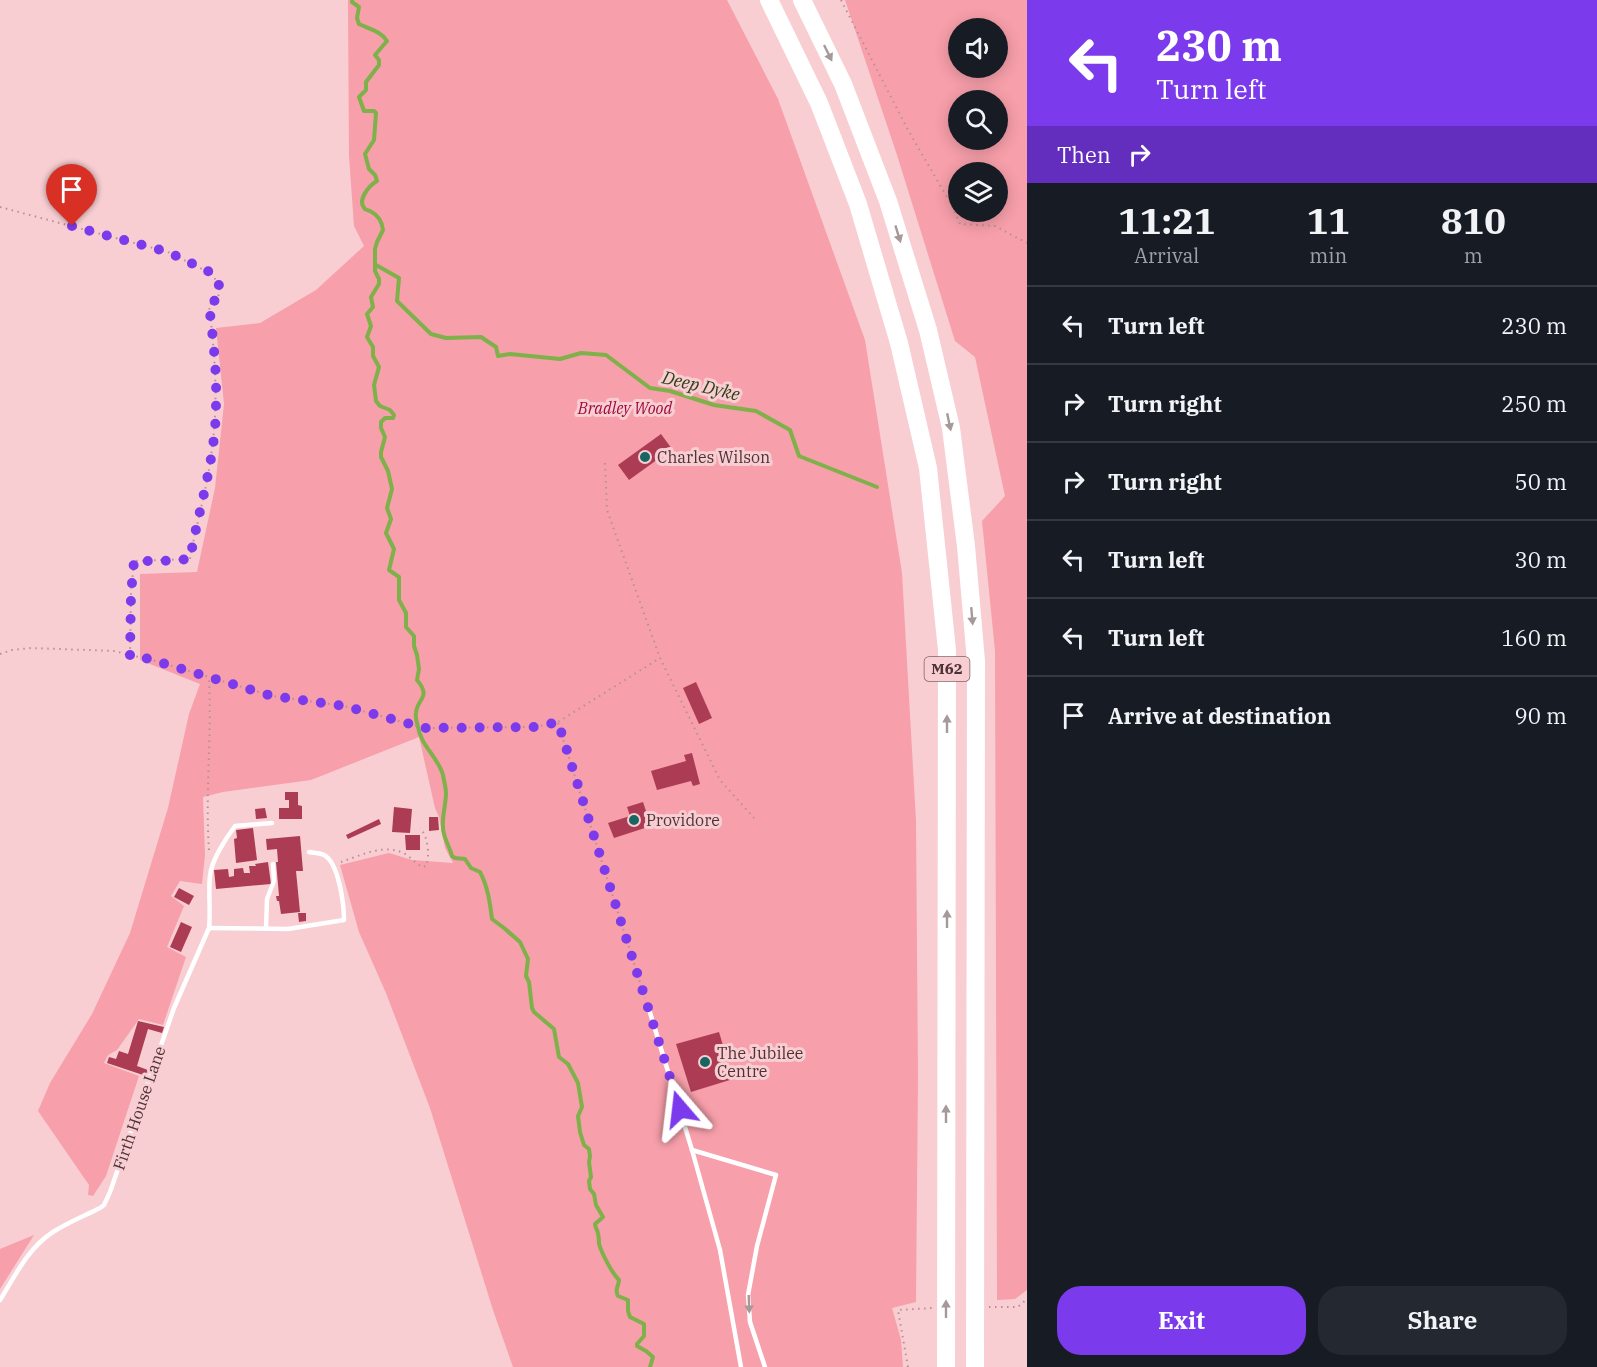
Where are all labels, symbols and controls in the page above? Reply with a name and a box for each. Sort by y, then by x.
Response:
map controls [948,18,1008,222]
button: sound [948,18,1008,78]
text: 230 m [1156,18,1282,73]
icon: left [1057,24,1135,102]
one-way arrow [823,44,832,61]
text: Turn left [1156,71,1267,106]
button: search [948,90,1008,150]
icon: right [1123,138,1156,171]
text: Then [1057,140,1111,169]
button: layers [948,162,1008,222]
pin [46,164,97,226]
icon: arrive [55,173,88,206]
text: 11:21 [1118,197,1215,244]
text: 11 [1307,197,1350,244]
text: 810 [1441,197,1506,244]
one-way arrow [894,225,903,243]
text: Arrival [1134,242,1199,269]
text: min [1309,242,1347,269]
text: m [1464,242,1483,269]
icon: left [1057,309,1090,342]
text: Turn left [1108,311,1204,340]
text: 230 m [1501,311,1567,340]
water label: Deep Dyke [659,365,742,406]
icon: right [1057,387,1090,420]
text: Turn right [1108,389,1222,418]
text: 250 m [1501,389,1567,418]
park label: Bradley Wood [577,398,673,418]
one-way arrow [945,413,955,431]
place label: Charles Wilson [657,447,770,467]
marker: Charles Wilson [638,450,652,464]
icon: right [1057,465,1090,498]
text: Turn right [1108,467,1222,496]
text: 50 m [1515,467,1567,496]
icon: left [1057,543,1090,576]
text: Turn left [1108,545,1204,574]
text: 30 m [1515,545,1567,574]
one-way arrow [967,606,977,625]
icon: left [1057,621,1090,654]
text: Turn left [1108,623,1204,652]
text: 160 m [1501,623,1567,652]
road number: M62 [924,657,970,681]
icon: arrive [1057,699,1090,732]
text: Arrive at destination [1108,701,1331,730]
text: 90 m [1515,701,1567,730]
one-way arrow [942,714,952,733]
place label: Providore [646,810,720,830]
marker: Providore [627,813,641,827]
one-way arrow [942,909,952,928]
street label: Firth House Lane [108,1043,170,1173]
place label: The Jubilee Centre [717,1043,803,1081]
marker: The Jubilee Centre [698,1055,712,1069]
position arrow [648,1077,712,1141]
one-way arrow [941,1104,951,1123]
button: Exit [1057,1286,1306,1355]
button: Share [1318,1286,1567,1355]
one-way arrow [744,1295,754,1314]
one-way arrow [941,1299,951,1318]

